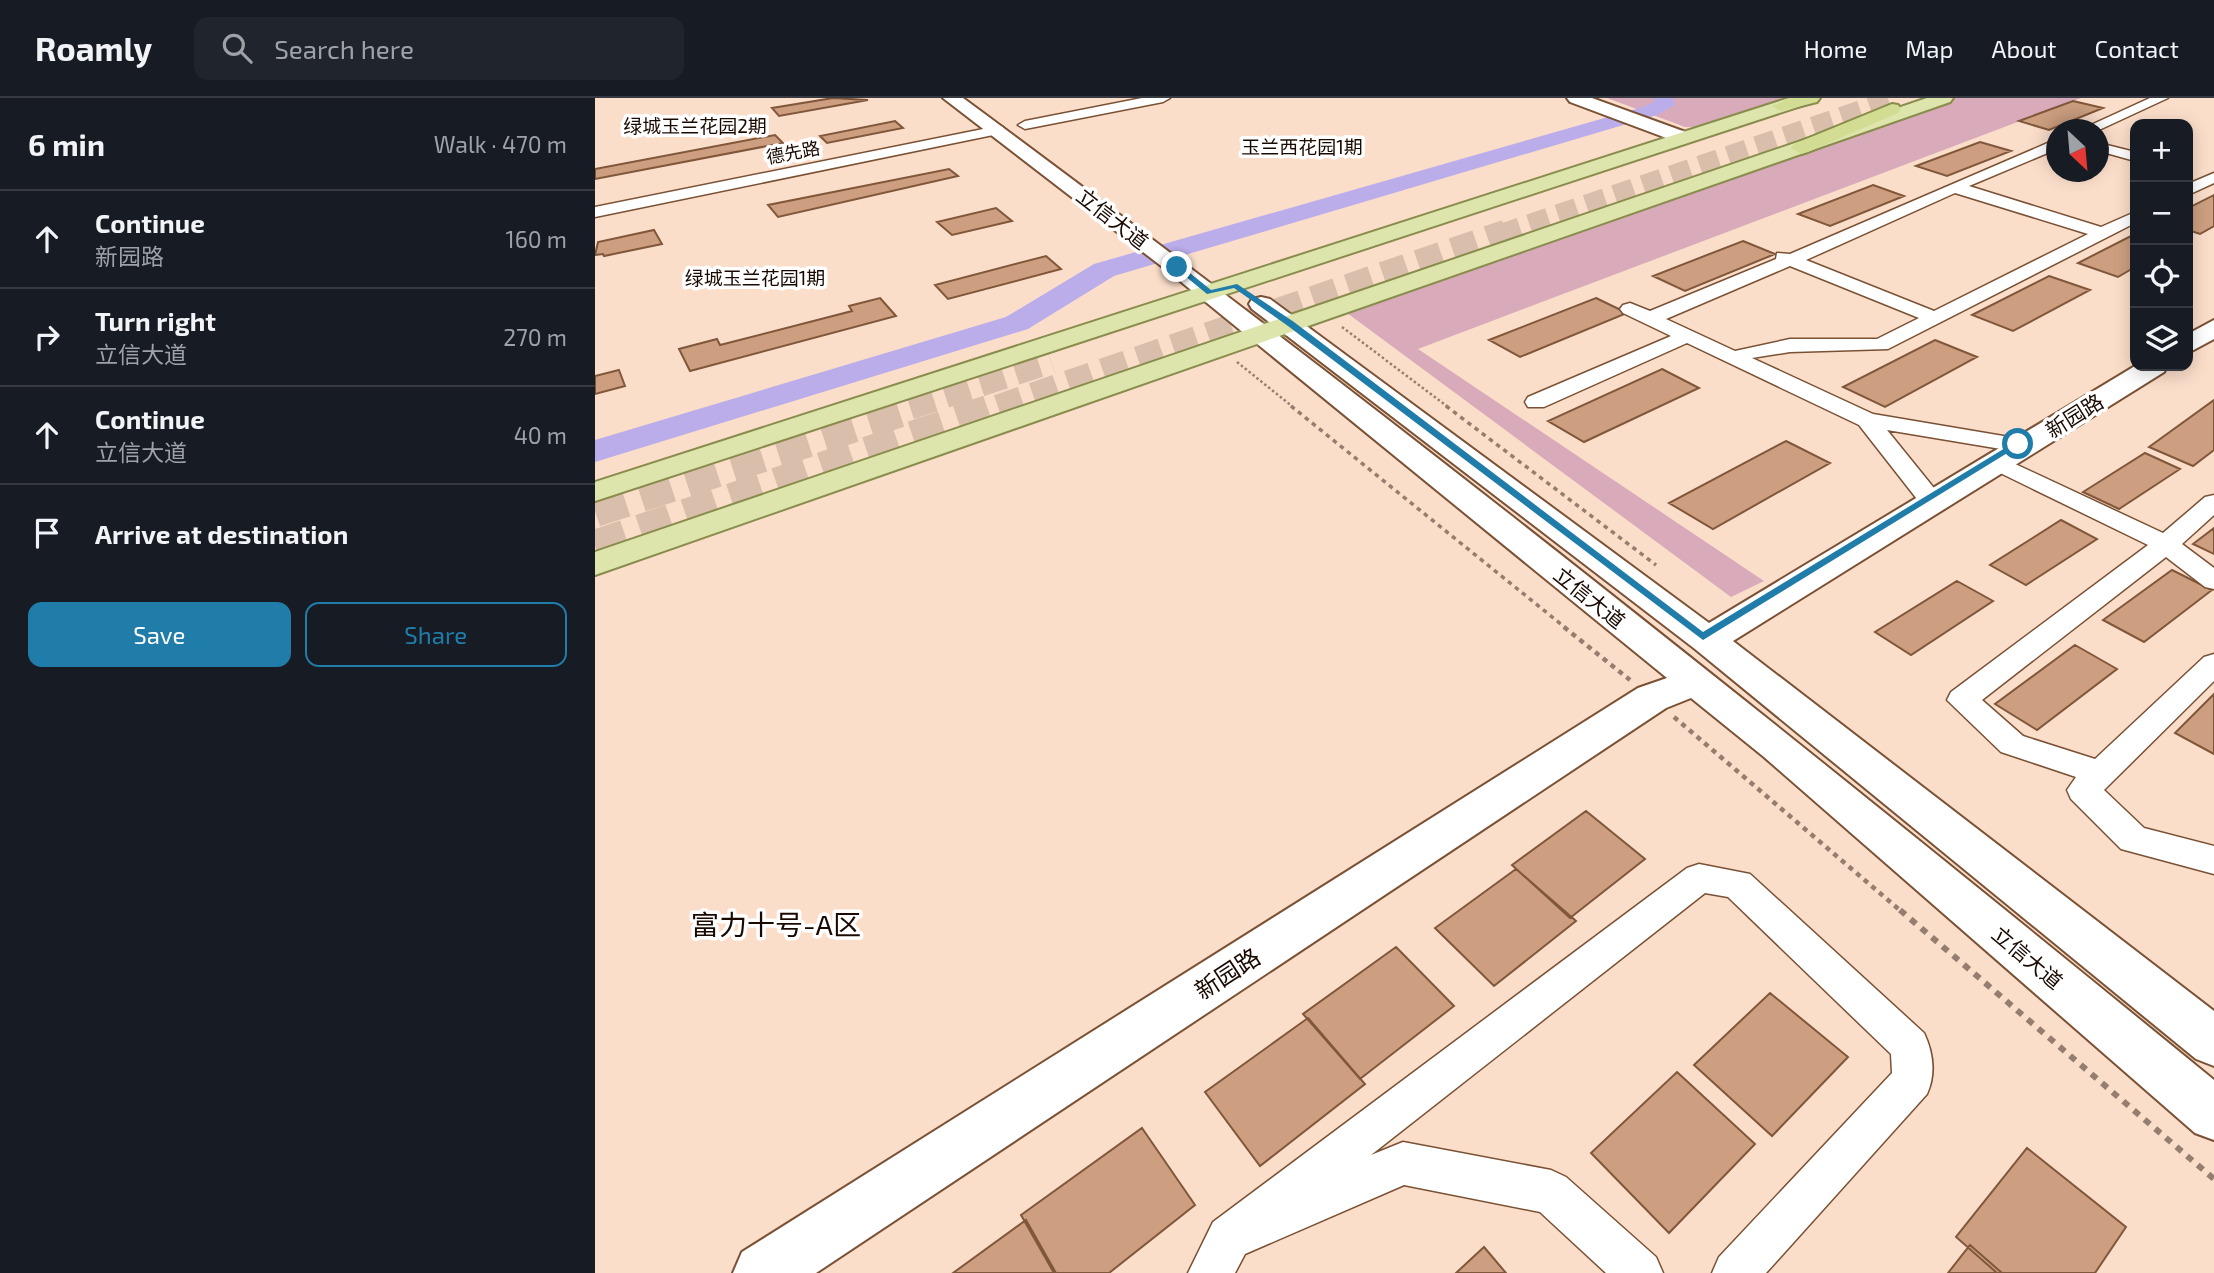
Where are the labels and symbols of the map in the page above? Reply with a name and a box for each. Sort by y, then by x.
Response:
district label: 绿城玉兰花园2期 [623,114,767,137]
north arrow [2046,119,2109,182]
district label: 玉兰西花园1期 [1241,135,1363,158]
street label: 德先路 [764,136,822,168]
street label: 立信大道 [1072,182,1154,254]
route end [1161,251,1192,282]
district label: 绿城玉兰花园1期 [685,266,825,289]
street label: 新园路 [2041,388,2107,442]
route start [2002,428,2033,459]
street label: 立信大道 [1549,561,1631,633]
district label: 富力十号-A区 [691,907,861,941]
street label: 立信大道 [1988,920,2068,994]
street label: 新园路 [1189,941,1265,1005]

